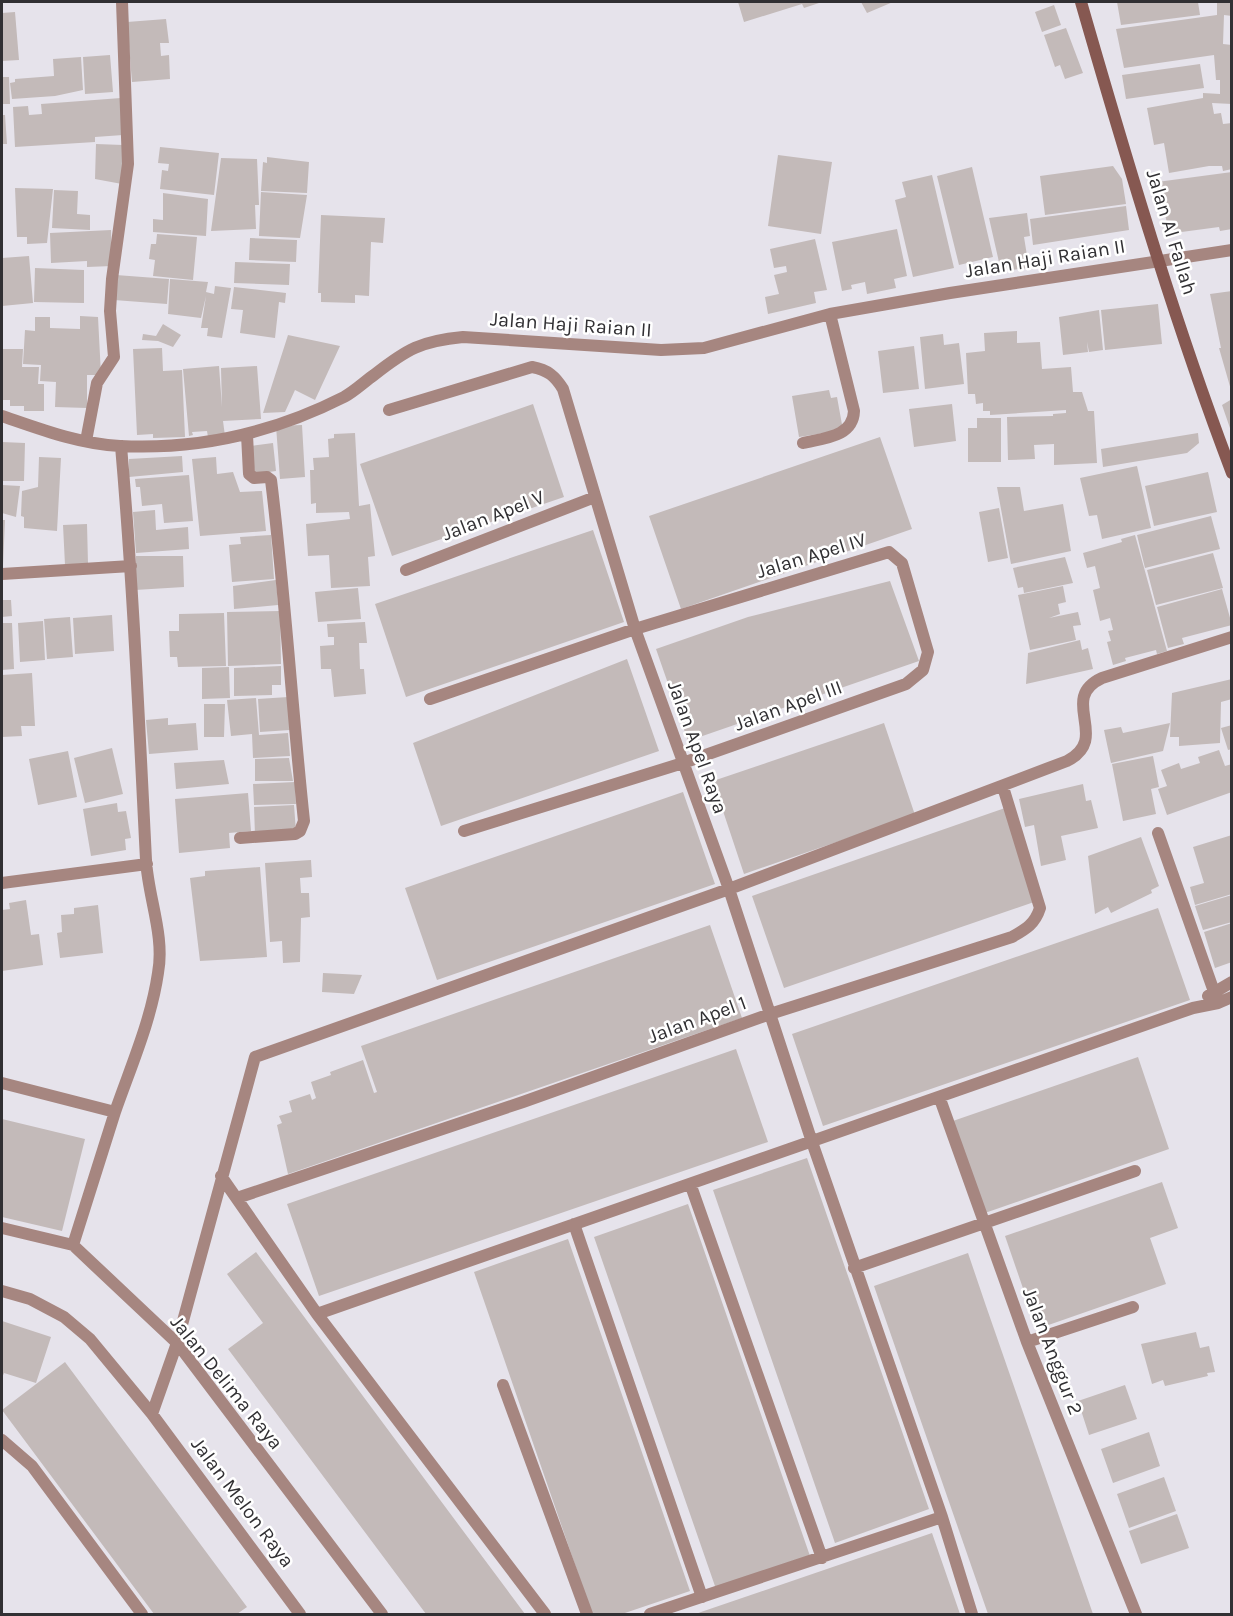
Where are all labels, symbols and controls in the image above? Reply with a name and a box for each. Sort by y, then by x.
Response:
street label: Jalan Al Fallah [1142,167,1201,297]
street label: Jalan Haji Raian II [963,234,1127,283]
street label: Jalan Haji Raian II [489,307,653,342]
street label: Jalan Apel V [439,485,548,545]
street label: Jalan Apel IV [754,528,869,583]
street label: Jalan Apel III [731,675,845,736]
street label: Jalan Apel Raya [663,678,732,817]
street label: Jalan Apel 1 [645,991,749,1048]
street label: Jalan Anggur 2 [1018,1284,1087,1418]
street label: Jalan Delima Raya [166,1311,288,1454]
street label: Jalan Melon Raya [186,1433,299,1572]

